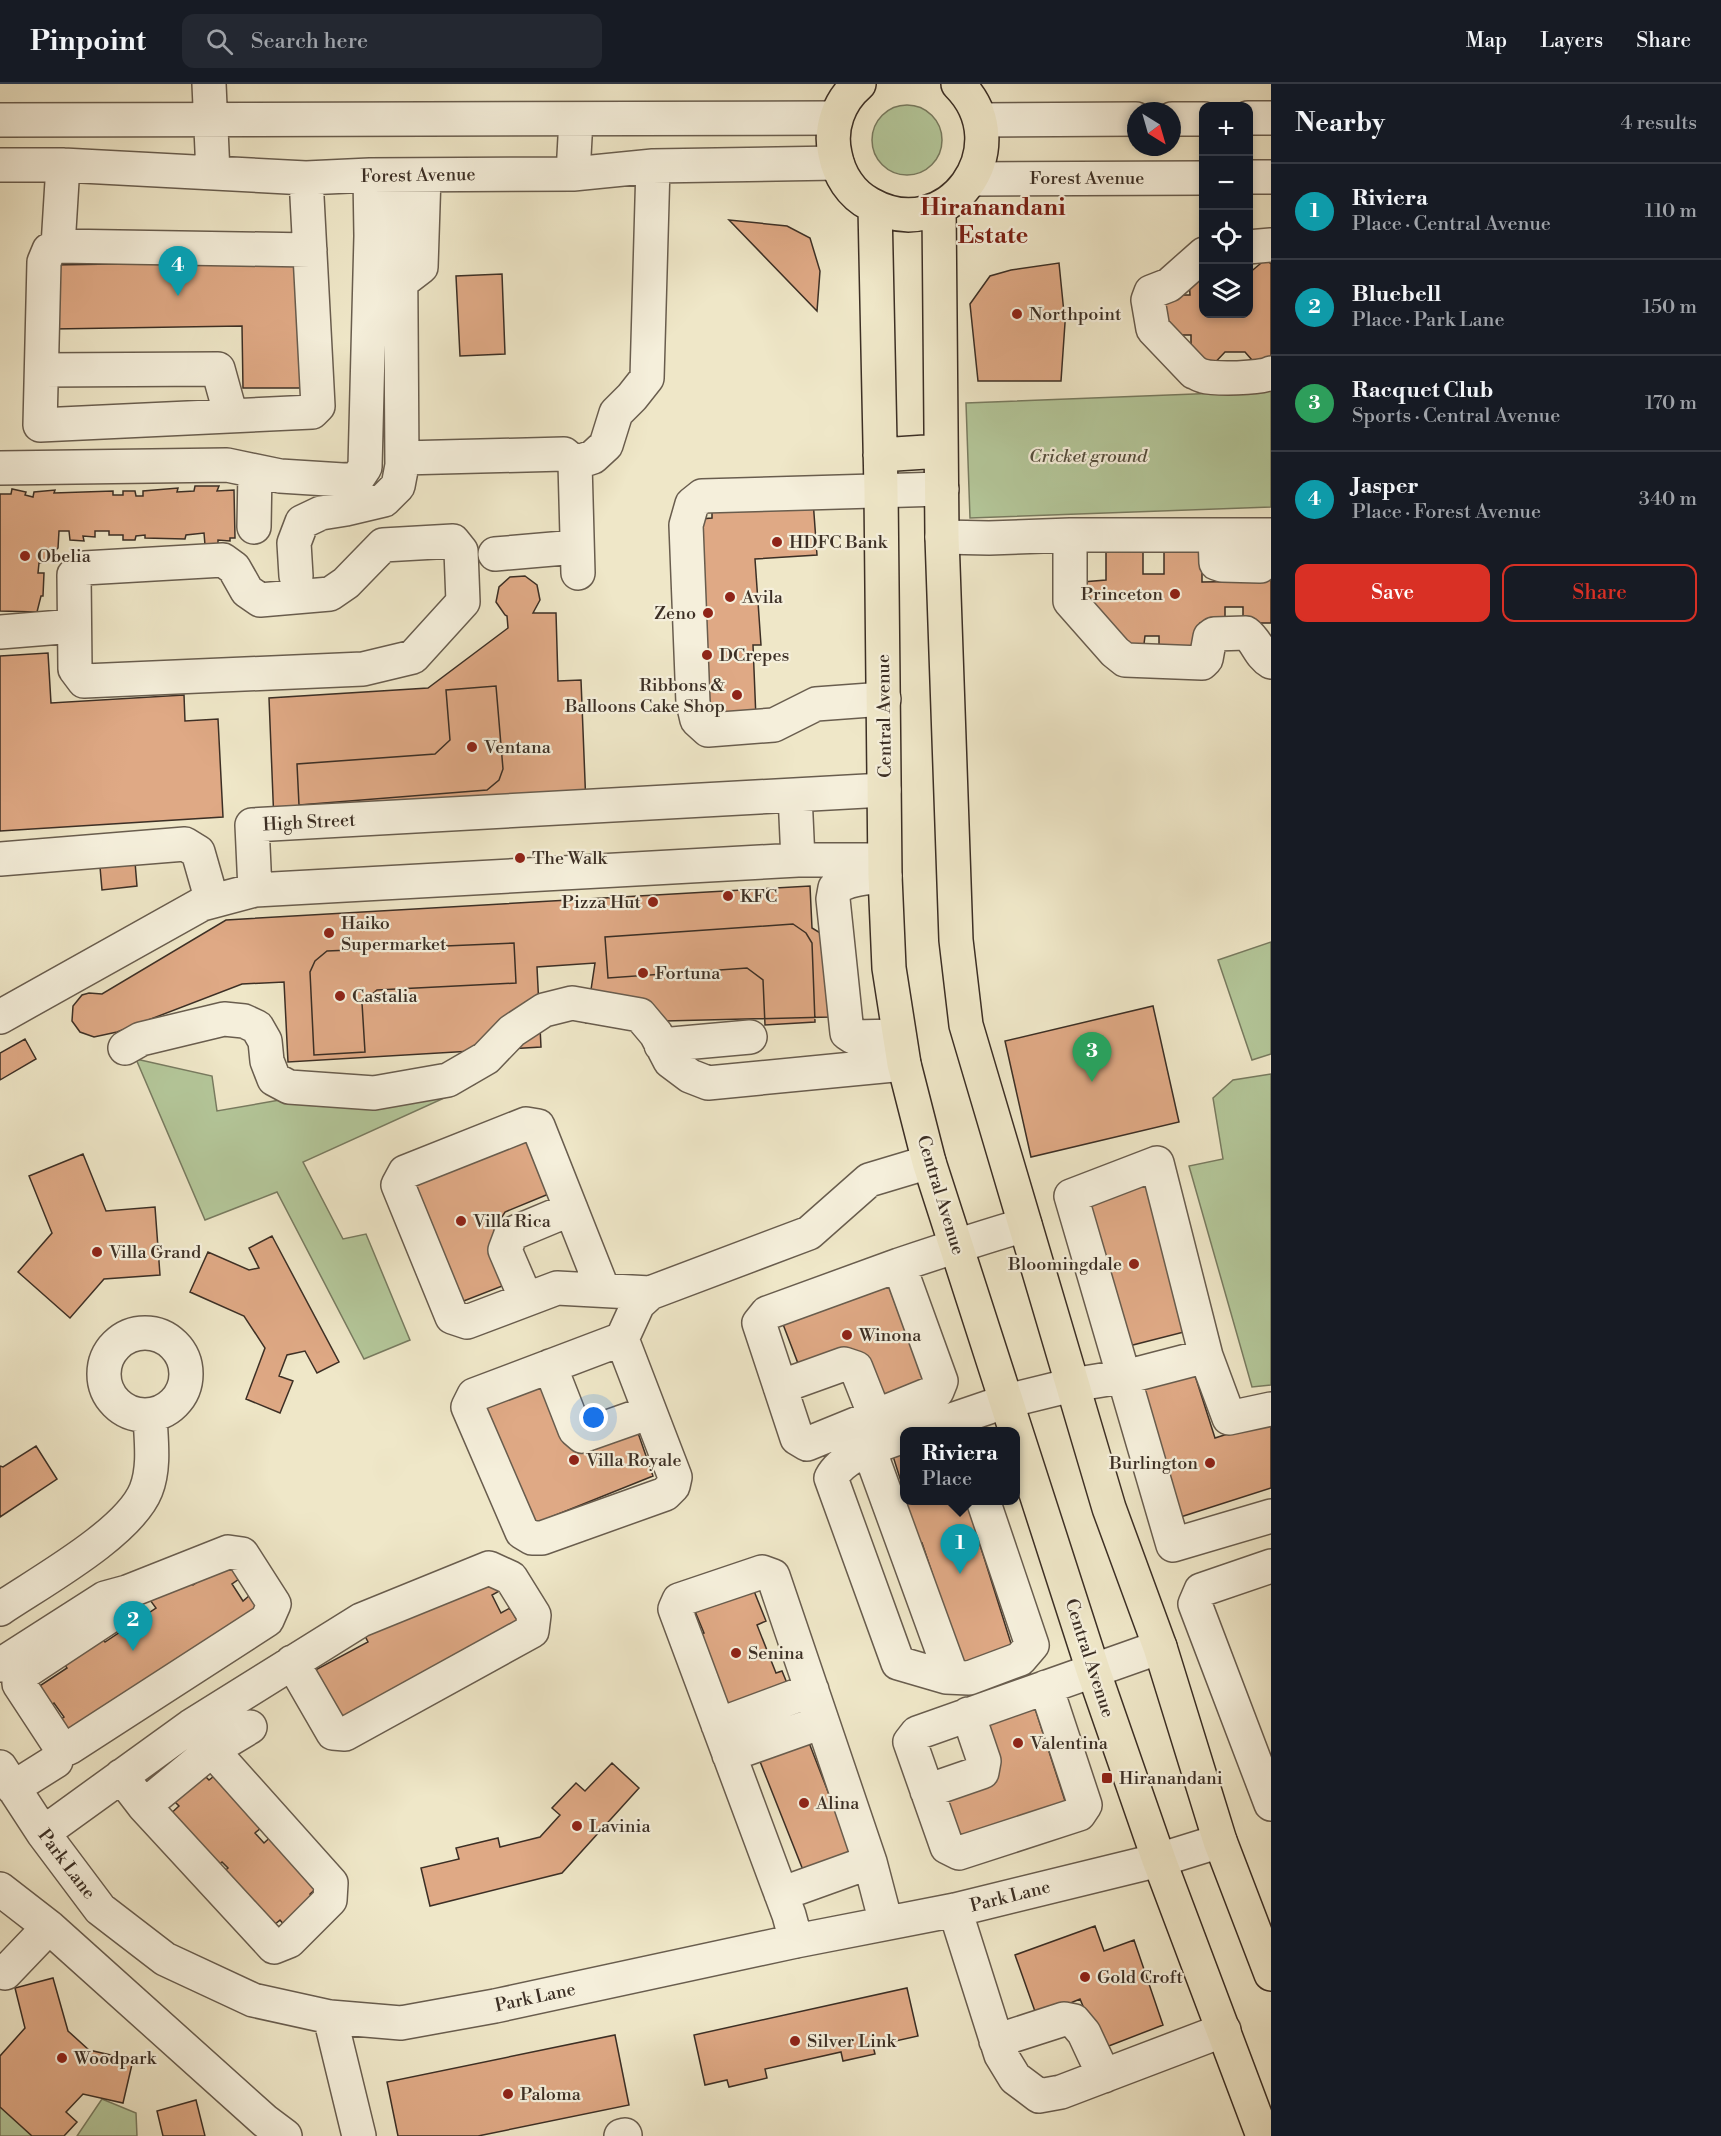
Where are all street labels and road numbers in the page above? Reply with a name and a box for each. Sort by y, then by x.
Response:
street label: Forest Avenue [360,163,476,188]
street label: Forest Avenue [1030,167,1144,190]
street label: Central Avenue [872,654,897,778]
street label: High Street [262,809,357,836]
street label: Central Avenue [911,1133,970,1258]
street label: Central Avenue [1059,1596,1120,1721]
street label: Park Lane [33,1825,100,1904]
street label: Park Lane [968,1875,1053,1918]
street label: Park Lane [493,1978,578,2017]

